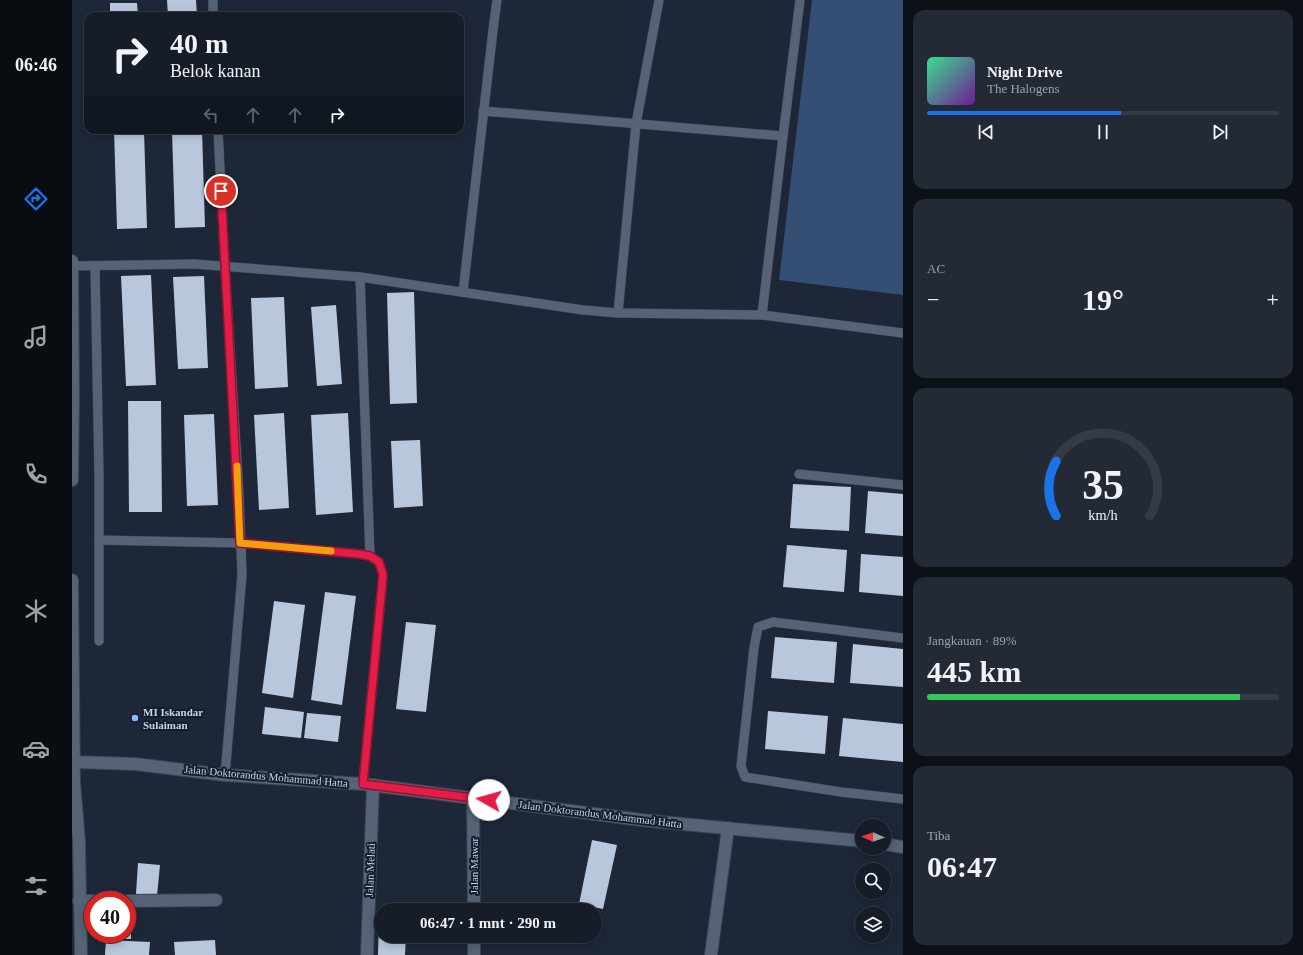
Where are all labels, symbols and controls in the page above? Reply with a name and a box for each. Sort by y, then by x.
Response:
icon: right [104,28,156,80]
text: 40 m [170,28,228,59]
text: 06:46 [15,55,57,75]
text: Belok kanan [170,61,260,81]
text: Night Drive [987,64,1062,80]
text: The Halogens [987,81,1060,96]
icon: left [200,104,222,126]
icon: ahead [242,104,264,126]
icon: ahead [284,104,306,126]
icon: right [326,104,348,126]
icon: previous [975,121,997,143]
icon: pause [1092,121,1114,143]
icon: next [1209,121,1231,143]
pin [204,174,238,208]
icon: arrive [210,180,232,202]
icon: directions [22,185,50,213]
text: AC [927,261,945,276]
text: 19° [1082,283,1124,316]
text: − [927,287,939,312]
text: + [1267,287,1279,312]
icon: music [22,323,50,351]
icon: phone [22,460,50,488]
text: 35 [1082,461,1124,507]
text: km/h [1088,506,1118,522]
icon: climate [22,597,50,625]
text: Jangkauan · 89% [927,633,1017,648]
text: 445 km [927,655,1021,688]
place label: MI Iskandar Sulaiman [143,706,203,731]
marker: MI Iskandar Sulaiman [130,713,140,723]
icon: car [22,735,50,763]
street label: Jalan Doktorandus Mohammad Hatta [183,763,349,789]
position arrow [468,779,510,821]
street label: Jalan Doktorandus Mohammad Hatta [518,798,683,830]
north arrow [855,819,891,855]
map controls [855,819,891,943]
text: Tiba [927,828,950,843]
street label: Jalan Mawar [468,837,480,894]
street label: Jalan Melati [363,843,377,897]
text: 06:47 [927,850,997,883]
button: search [855,863,891,899]
icon: filters [22,872,50,900]
speed limit sign: 40 [84,891,136,943]
button: layers [855,907,891,943]
text: 06:47 · 1 mnt · 290 m [420,915,556,931]

